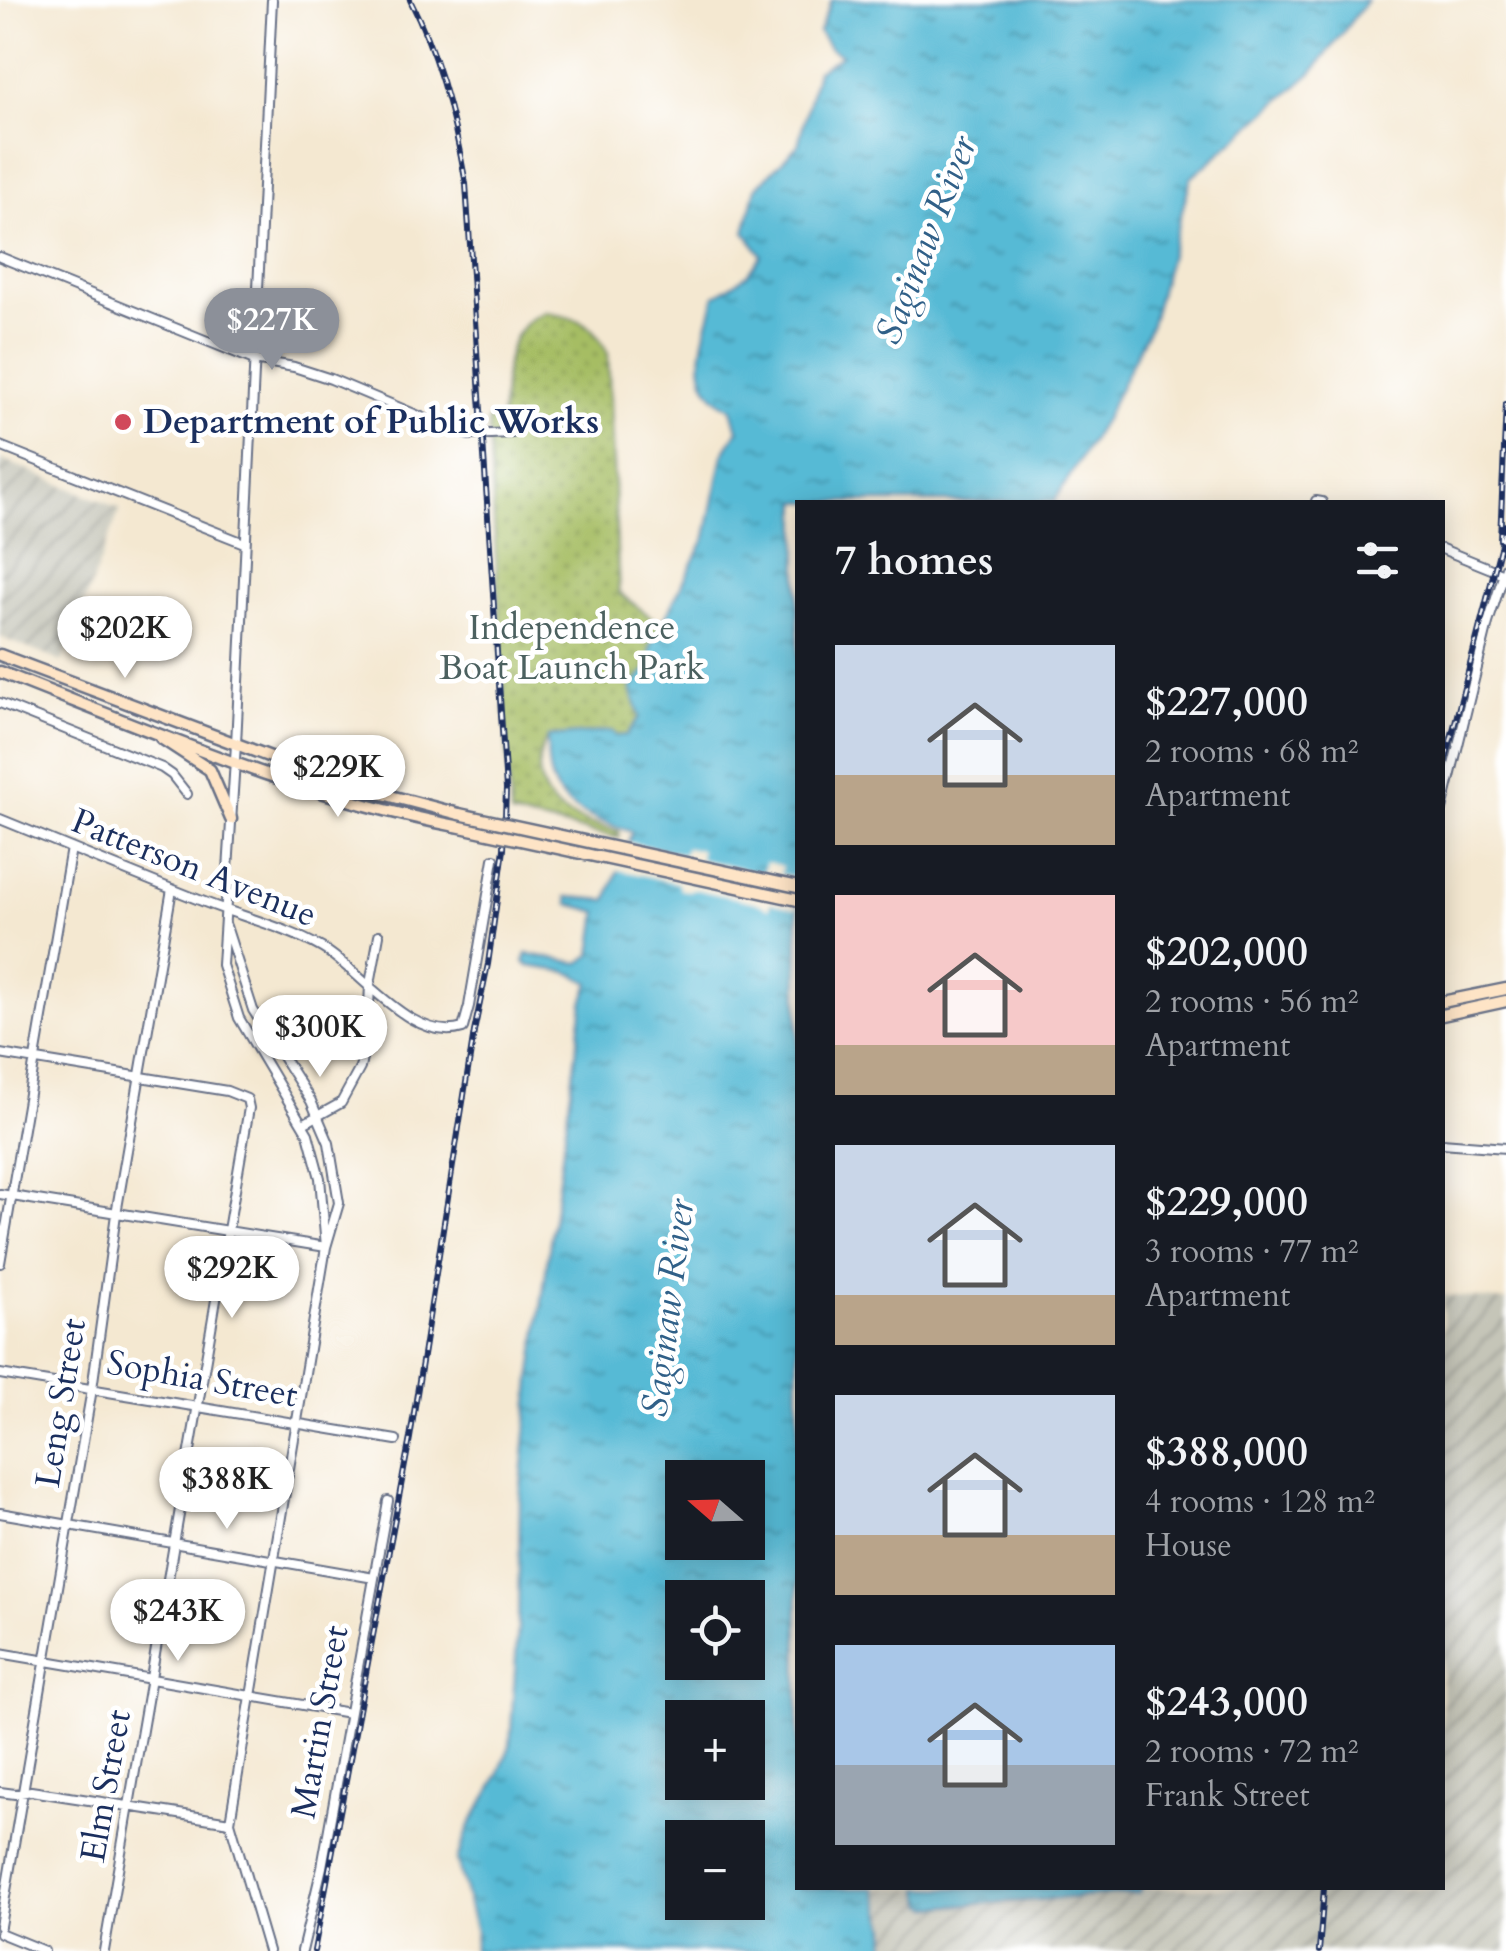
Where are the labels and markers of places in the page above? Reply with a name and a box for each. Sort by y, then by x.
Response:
pin: $227K [202,288,342,373]
place label: Department of Public Works [143,398,599,446]
marker: Department of Public Works [112,411,134,433]
pin: $202K [55,596,195,681]
pin: $229K [268,735,408,820]
pin: $300K [250,995,390,1080]
pin: $292K [162,1236,302,1321]
pin: $388K [157,1447,297,1532]
pin: $243K [108,1579,248,1664]

